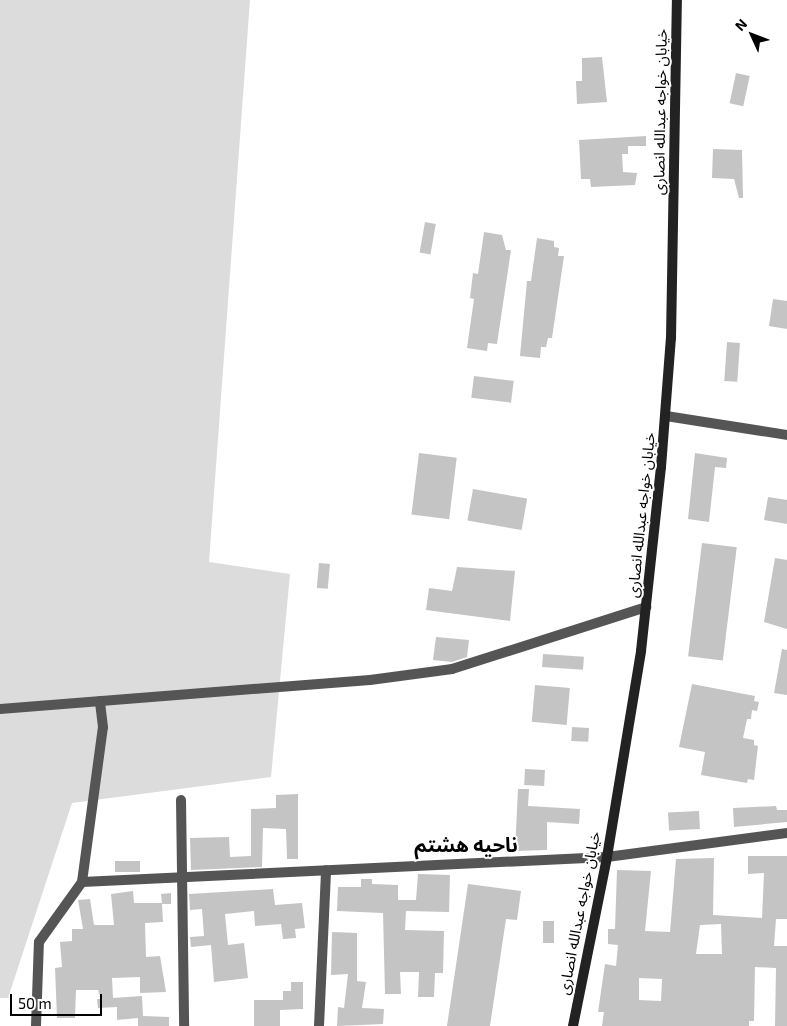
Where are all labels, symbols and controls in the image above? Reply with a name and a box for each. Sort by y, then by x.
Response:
north arrow [727,10,777,60]
text: N [731,15,750,34]
street label: خیابان خواجه عبدالله انصاری [650,29,670,195]
street label: خیابان خواجه عبدالله انصاری [623,431,659,599]
street label: خیابان خواجه عبدالله انصاری [554,830,604,996]
district label: ناحیه هشتم [414,832,518,856]
scale bar [12,984,105,1016]
text: 50 m [18,994,52,1012]

